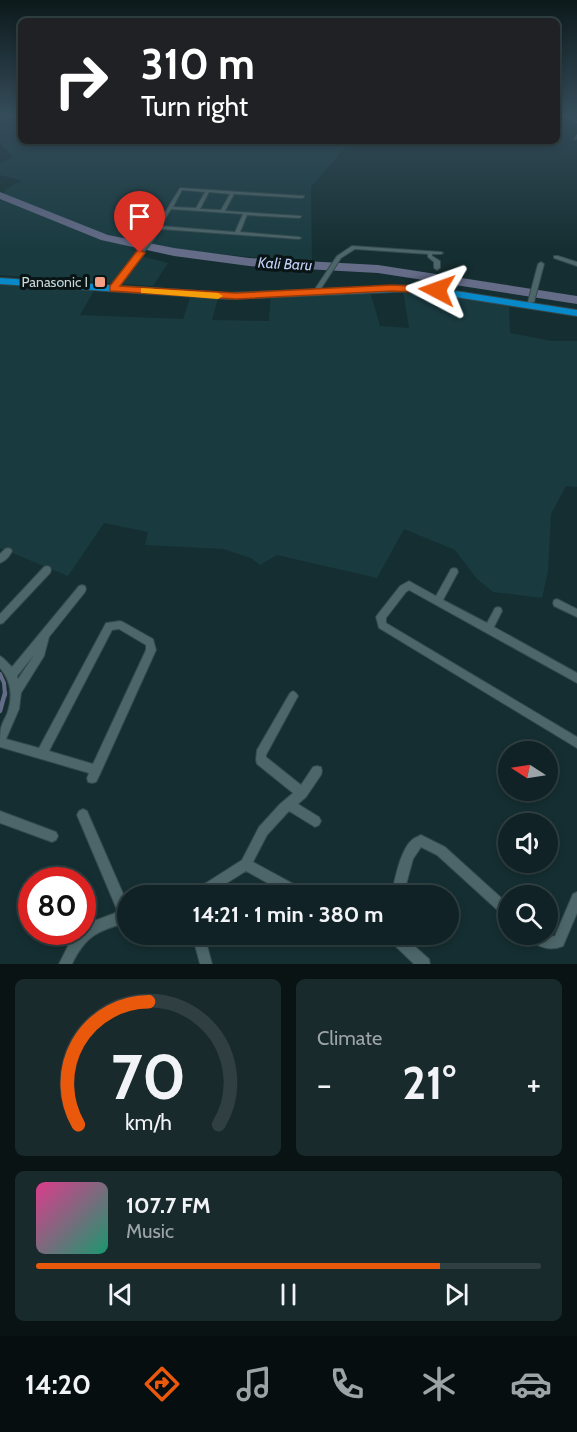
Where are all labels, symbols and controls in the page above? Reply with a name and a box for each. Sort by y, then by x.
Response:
text: 310 m [141,38,255,90]
icon: right [42,42,120,120]
text: Turn right [141,90,248,123]
pin [114,191,165,253]
icon: arrive [123,200,156,233]
water label: Kali Baru [257,254,313,274]
position arrow [405,258,469,322]
place label: Panasonic I [22,273,88,291]
marker: Panasonic I [93,275,107,289]
north arrow [498,741,558,801]
map controls [498,741,558,945]
button: sound [498,813,558,873]
speed limit sign: 80 [18,867,96,945]
button: search [498,885,558,945]
text: 14:21 · 1 min · 380 m [193,901,383,928]
text: Climate [317,1026,382,1050]
text: 70 [110,1039,186,1115]
text: 21° [402,1056,456,1110]
text: − [317,1064,332,1104]
text: + [526,1064,541,1104]
text: km/h [125,1109,171,1135]
text: 107.7 FM [126,1192,211,1219]
text: Music [126,1219,174,1243]
icon: previous [104,1278,137,1311]
icon: pause [272,1278,305,1311]
icon: next [440,1278,473,1311]
icon: directions [141,1363,183,1405]
icon: music [233,1363,275,1405]
icon: phone [326,1363,368,1405]
icon: climate [418,1363,460,1405]
icon: car [510,1363,552,1405]
text: 14:20 [25,1368,91,1401]

